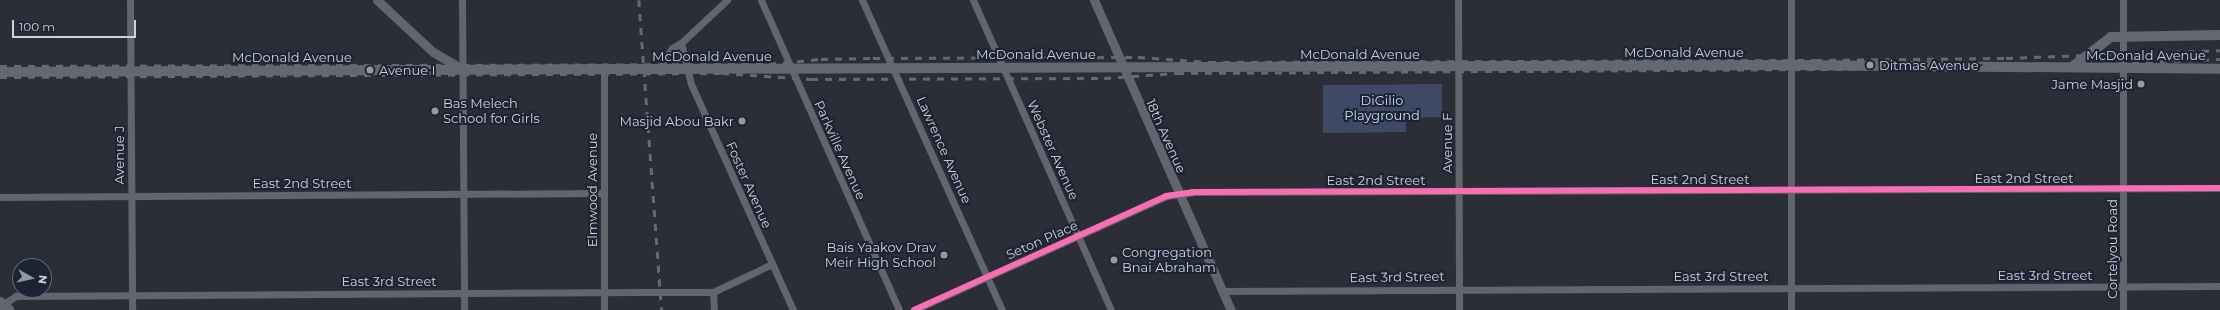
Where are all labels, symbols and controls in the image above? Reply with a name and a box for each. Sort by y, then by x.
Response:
scale bar [14,12,138,38]
text: 100 m [19,19,55,34]
street label: McDonald Avenue [1624,44,1744,60]
street label: McDonald Avenue [976,46,1096,62]
street label: McDonald Avenue [1300,46,1420,62]
street label: McDonald Avenue [2086,47,2206,63]
street label: McDonald Avenue [652,48,772,64]
street label: McDonald Avenue [232,49,352,65]
place label: Ditmas Avenue [1879,57,1979,73]
marker: Ditmas Avenue [1864,59,1876,71]
place label: Avenue I [379,62,435,78]
marker: Avenue I [364,64,376,76]
place label: Jame Masjid [2051,76,2133,92]
marker: Jame Masjid [2136,79,2146,89]
park label: DiGilio Playground [1344,93,1420,124]
street label: Lawrence Avenue [913,94,975,206]
place label: Bas Melech School for Girls [443,96,540,127]
street label: 18th Avenue [1143,97,1189,175]
street label: Parkville Avenue [811,98,869,202]
street label: Webster Avenue [1024,98,1082,202]
marker: Bas Melech School for Girls [430,106,440,116]
place label: Masjid Abou Bakr [620,113,734,129]
street label: Avenue F [1439,113,1455,173]
marker: Masjid Abou Bakr [737,116,747,126]
street label: Avenue J [111,126,127,184]
street label: Elmwood Avenue [584,133,600,247]
street label: Foster Avenue [723,139,775,231]
street label: East 2nd Street [1975,170,2073,186]
street label: East 2nd Street [1651,171,1749,187]
street label: East 2nd Street [1327,172,1425,188]
street label: East 2nd Street [253,175,351,191]
street label: Cortelyou Road [2104,199,2120,299]
street label: Seton Place [1004,217,1080,263]
place label: Bais Yaakov Drav Meir High School [825,240,936,271]
place label: Congregation Bnai Abraham [1122,245,1216,276]
marker: Bais Yaakov Drav Meir High School [939,250,949,260]
marker: Congregation Bnai Abraham [1109,255,1119,265]
north arrow [12,258,52,298]
street label: East 3rd Street [1997,267,2093,283]
street label: East 3rd Street [1349,268,1445,286]
street label: East 3rd Street [1673,268,1769,284]
street label: East 3rd Street [341,273,437,289]
text: N [35,274,50,285]

